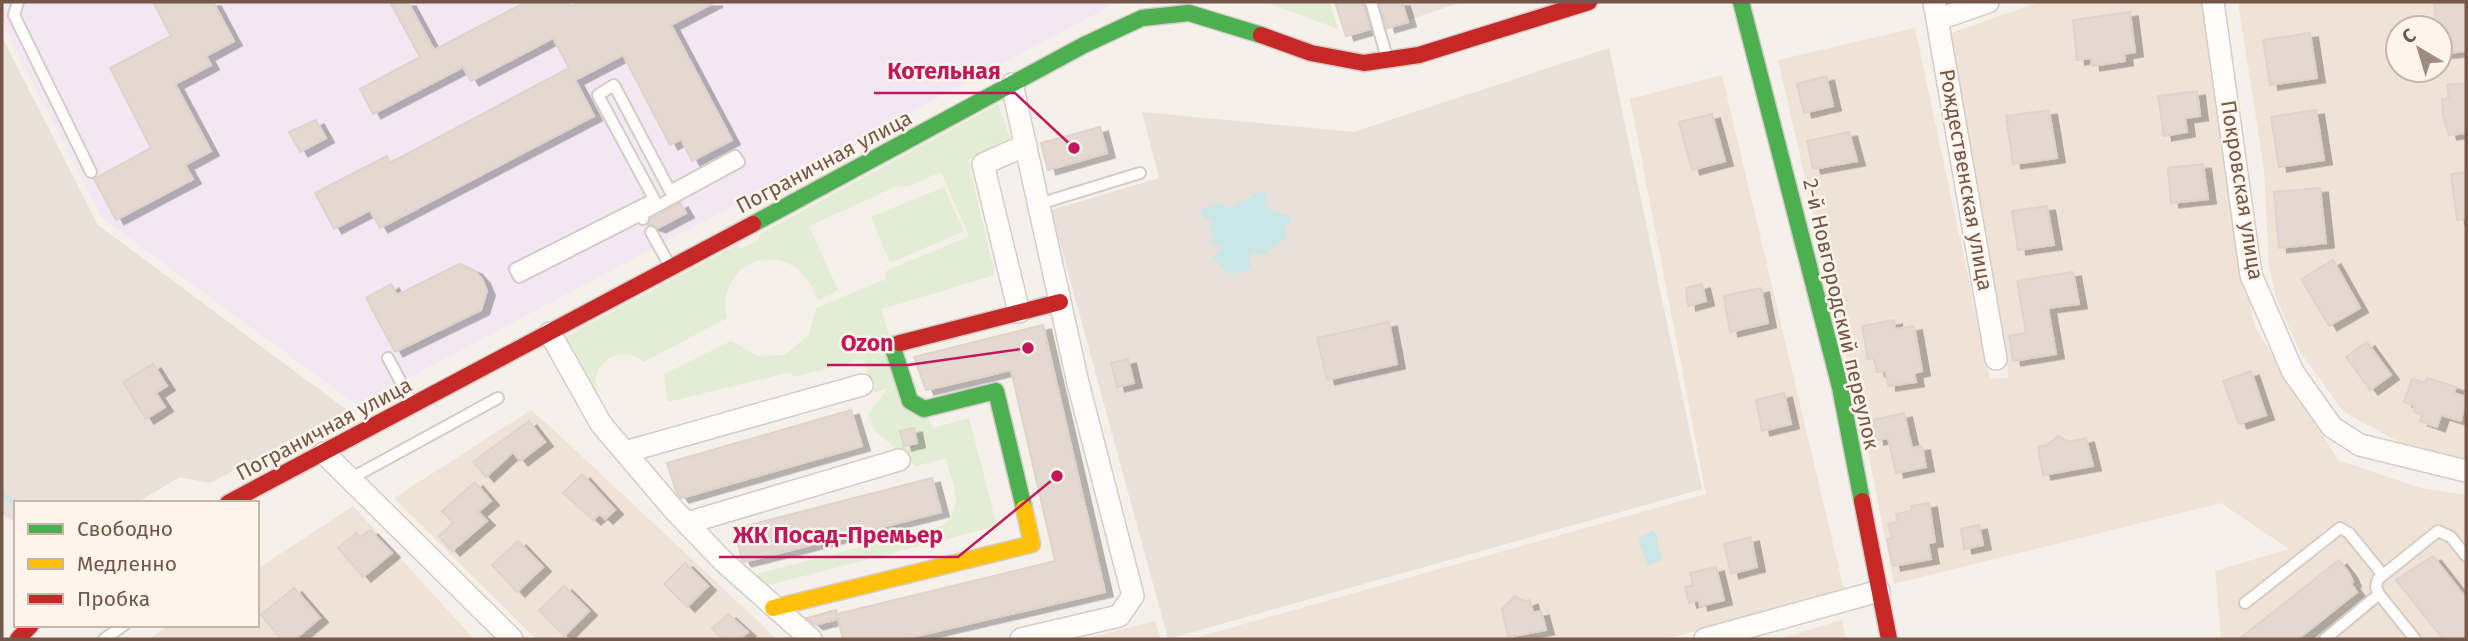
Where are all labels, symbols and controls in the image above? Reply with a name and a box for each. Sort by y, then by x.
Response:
north arrow [2384,14,2454,84]
text: С [2397,24,2420,48]
callout: Котельная [874,49,1015,93]
text: Котельная [887,57,1001,85]
street label: Рождественская улица [1934,67,1998,293]
street label: Покровская улица [2215,98,2269,282]
street label: Пограничная улица [732,105,916,219]
street label: 2-й Новгородский переулок [1797,176,1885,452]
callout: Ozon [827,321,908,365]
text: Ozon [841,329,893,357]
street label: Пограничная улица [232,372,416,486]
legend [14,501,259,627]
callout: ЖК Посад-Премьер [719,513,958,557]
text: Свободно [77,516,173,542]
text: ЖК Посад-Премьер [732,521,943,549]
text: Медленно [77,551,177,577]
text: Пробка [77,586,150,612]

